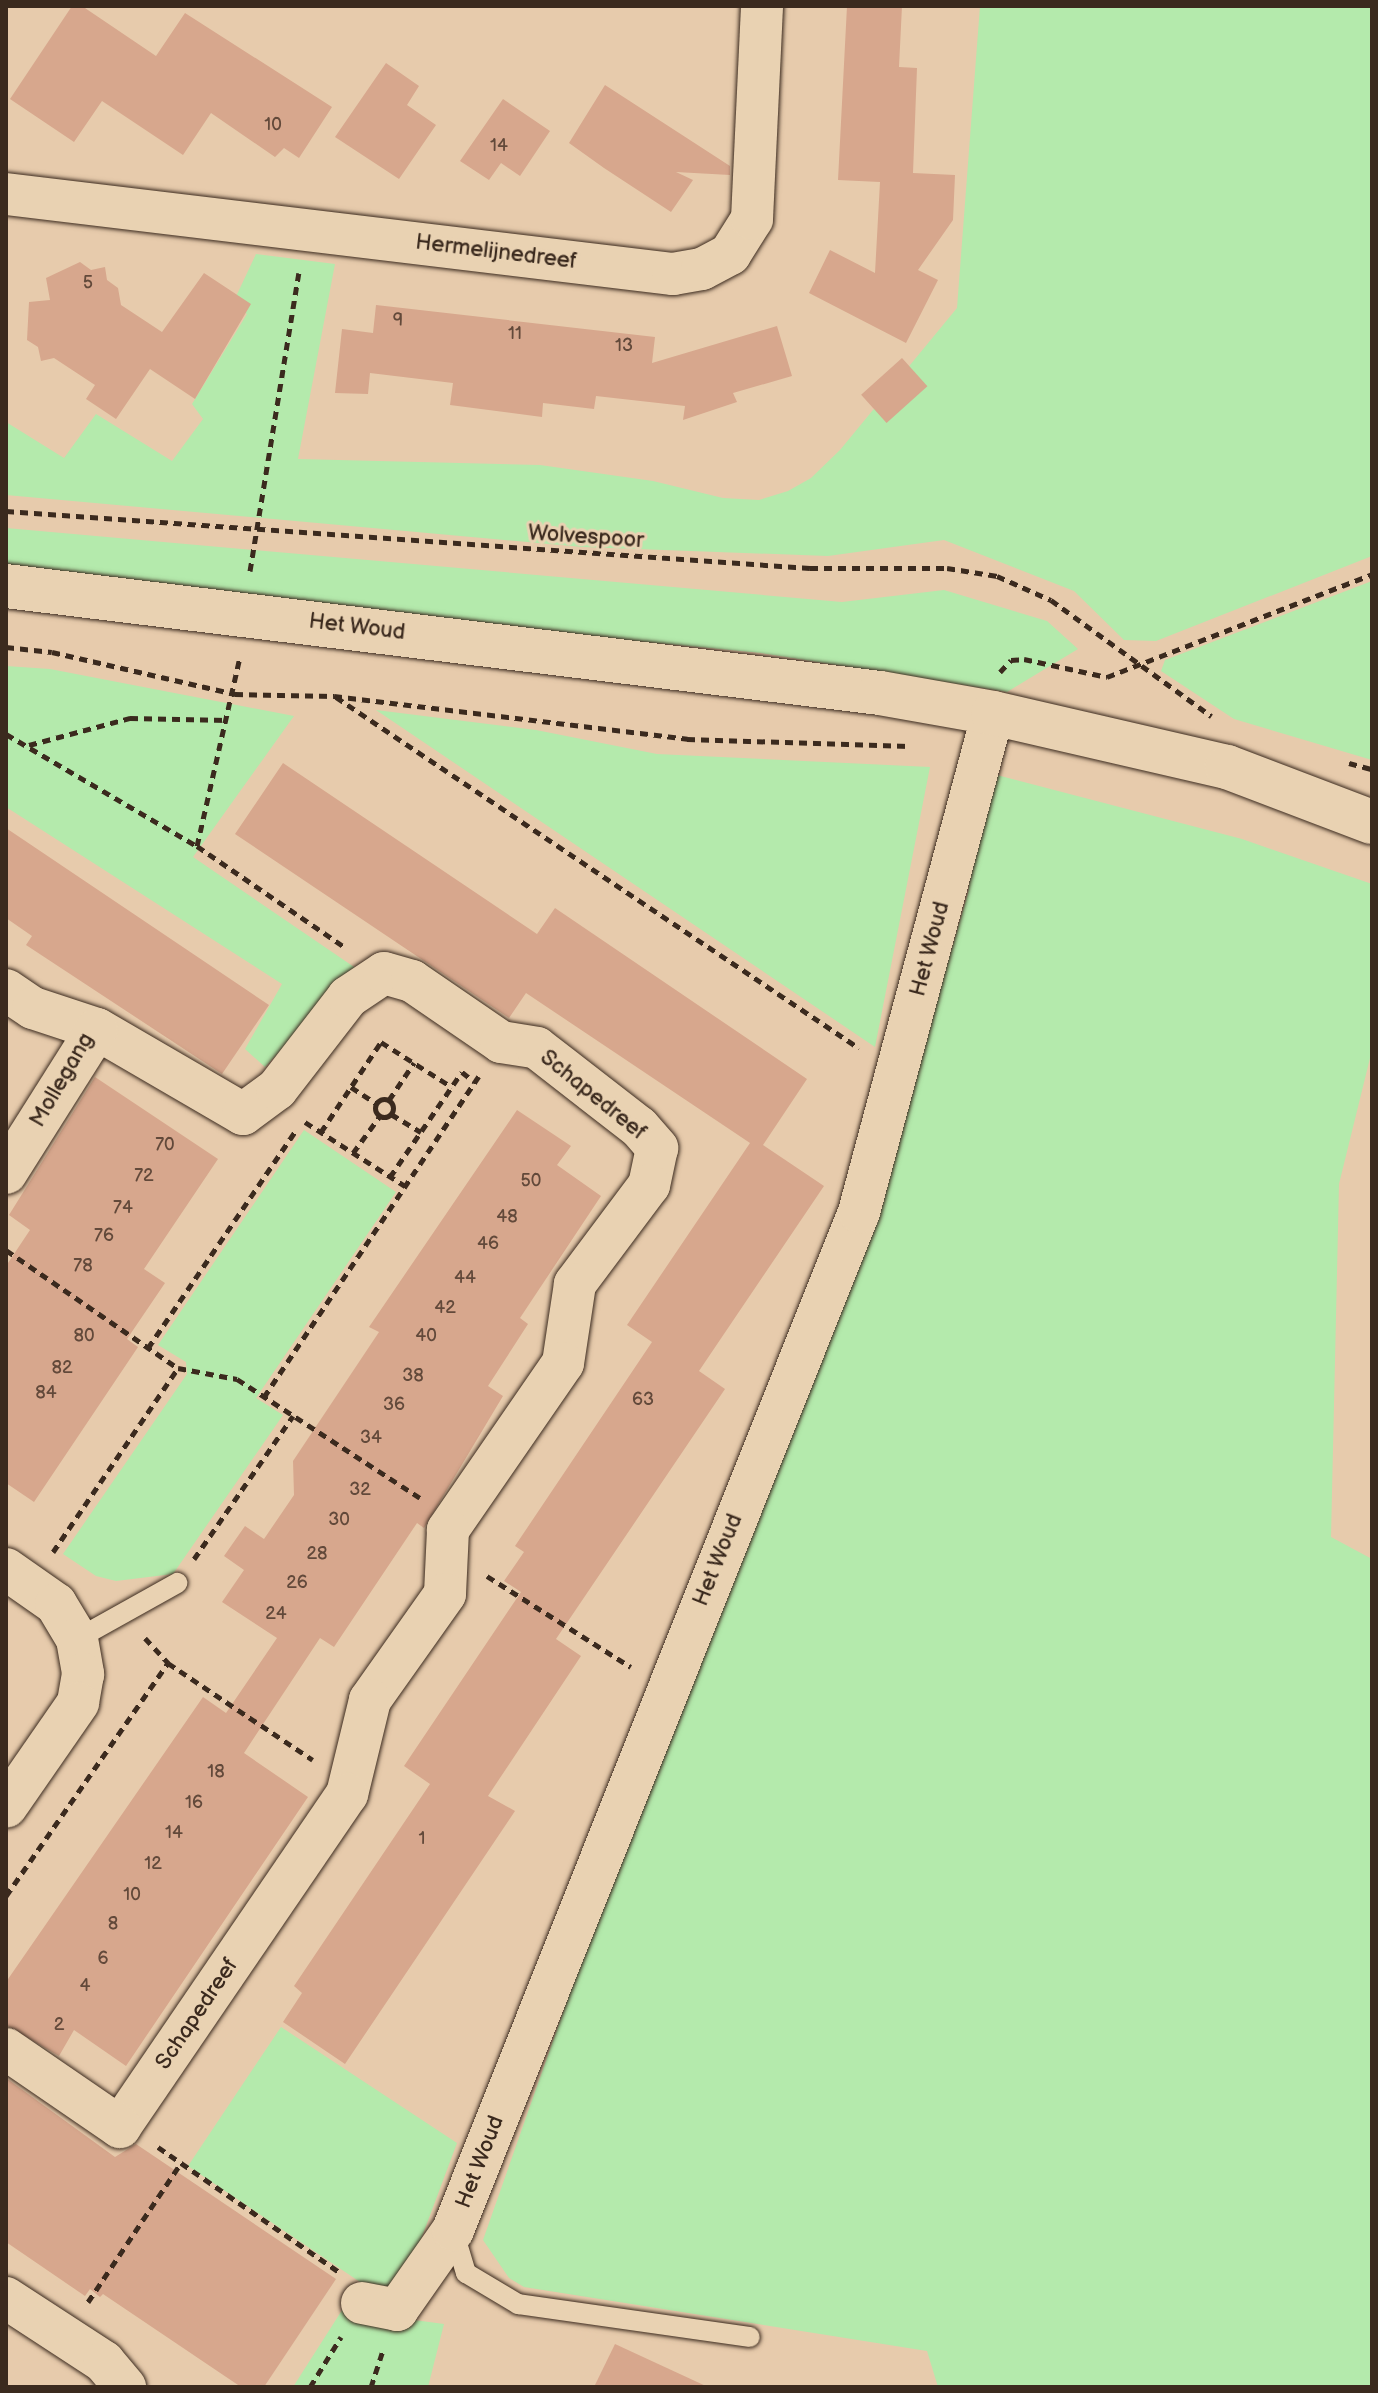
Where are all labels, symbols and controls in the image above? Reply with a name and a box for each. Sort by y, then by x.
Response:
house number: 10 [264,114,282,136]
house number: 14 [490,135,508,157]
street label: Hermelijnedreef [414,229,578,275]
house number: 5 [83,272,93,294]
house number: 9 [393,310,403,332]
house number: 11 [508,323,522,345]
house number: 13 [615,335,633,357]
street label: Wolvespoor [527,520,645,554]
street label: Het Woud [307,608,407,646]
street label: Het Woud [905,898,955,1000]
street label: Mollegang [24,1028,100,1132]
street label: Schapedreef [535,1044,651,1146]
house number: 70 [155,1134,175,1156]
house number: 72 [134,1165,154,1187]
house number: 50 [521,1170,541,1192]
house number: 74 [113,1197,133,1219]
house number: 48 [496,1206,518,1228]
house number: 76 [94,1225,114,1247]
house number: 46 [477,1233,499,1255]
house number: 78 [73,1255,93,1277]
house number: 44 [454,1267,476,1289]
house number: 42 [434,1297,456,1319]
house number: 80 [73,1325,95,1347]
house number: 40 [415,1325,437,1347]
house number: 82 [51,1357,73,1379]
house number: 38 [402,1365,424,1387]
house number: 84 [35,1382,57,1404]
house number: 63 [632,1389,654,1411]
house number: 36 [383,1394,405,1416]
house number: 34 [360,1427,382,1449]
house number: 32 [349,1479,371,1501]
house number: 30 [328,1509,350,1531]
street label: Het Woud [687,1510,749,1610]
house number: 28 [306,1543,328,1565]
house number: 26 [286,1572,308,1594]
house number: 24 [265,1603,287,1625]
house number: 18 [207,1761,225,1783]
house number: 16 [185,1792,203,1814]
house number: 14 [165,1822,183,1844]
house number: 1 [419,1828,425,1850]
house number: 12 [144,1853,162,1875]
house number: 10 [123,1884,141,1906]
house number: 8 [108,1913,118,1935]
house number: 6 [98,1948,108,1970]
street label: Schapedreef [150,1953,244,2075]
house number: 4 [80,1975,90,1997]
house number: 2 [54,2014,64,2036]
street label: Het Woud [450,2112,510,2212]

